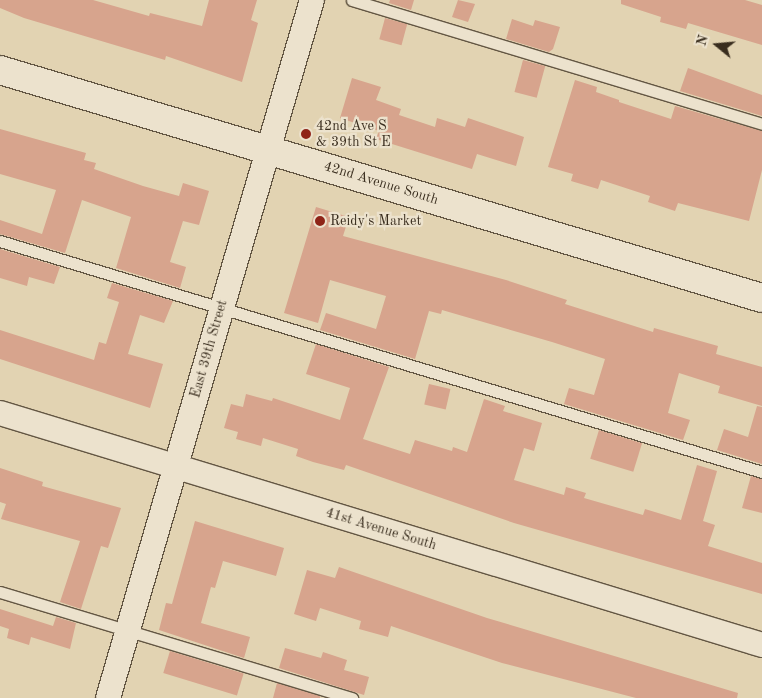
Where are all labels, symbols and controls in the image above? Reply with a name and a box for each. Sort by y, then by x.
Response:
north arrow [692,20,742,70]
text: N [694,33,711,48]
place label: 42nd Ave S & 39th St E [316,118,391,150]
marker: 42nd Ave S & 39th St E [300,128,312,140]
street label: 42nd Avenue South [322,158,440,208]
place label: Reidy's Market [330,213,421,229]
marker: Reidy's Market [314,215,326,227]
street label: East 39th Street [187,298,231,400]
street label: 41st Avenue South [323,504,439,554]

